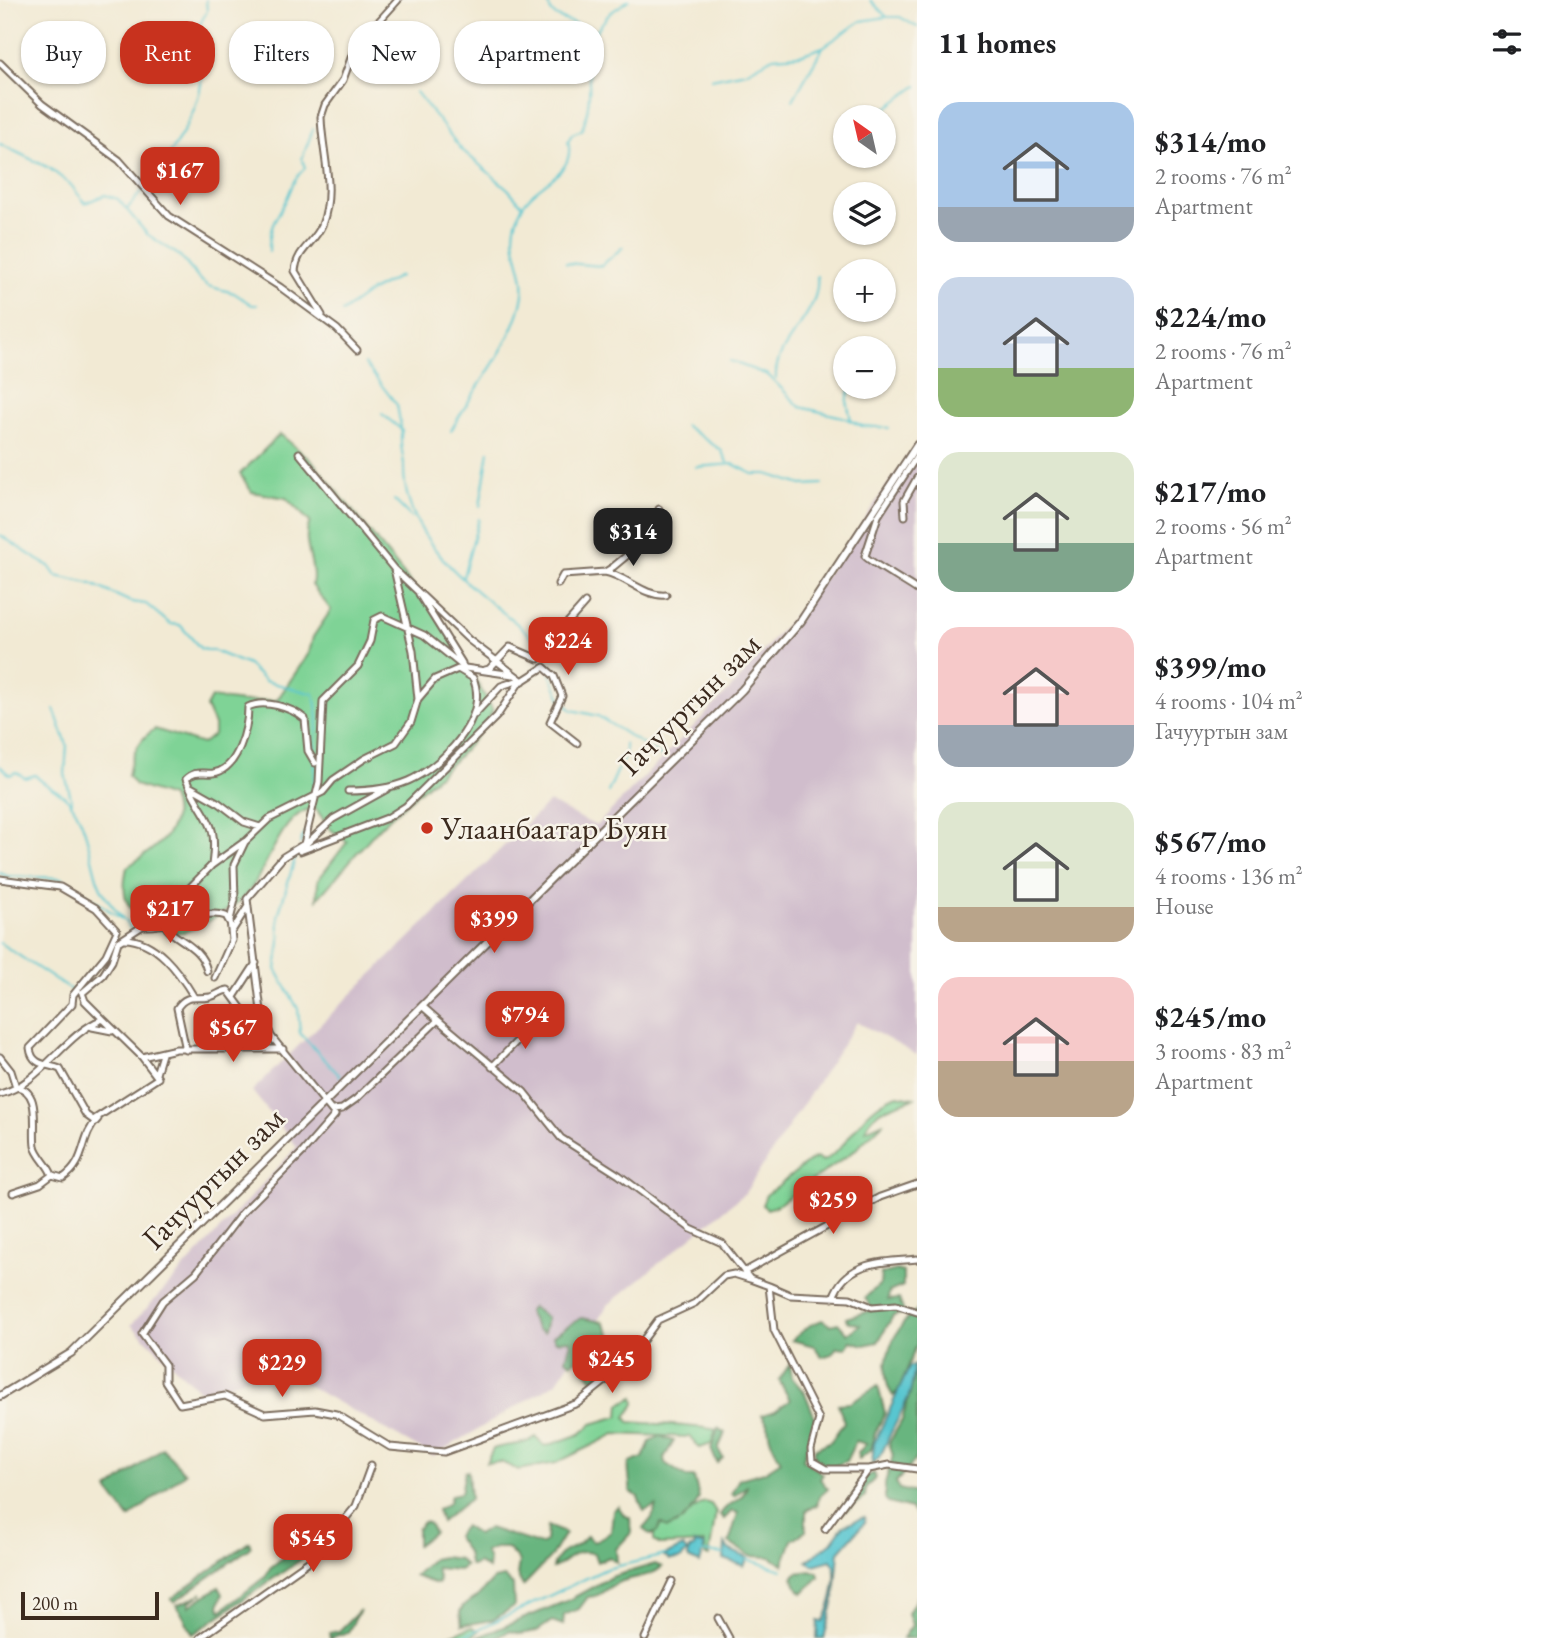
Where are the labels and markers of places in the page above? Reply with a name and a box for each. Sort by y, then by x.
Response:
pin: $167 [139,148,221,207]
pin: $314 [592,508,674,568]
pin: $224 [527,618,609,677]
place label: Улаанбаатар Буян [440,807,667,849]
marker: Улаанбаатар Буян [419,820,435,836]
pin: $217 [129,886,211,945]
pin: $399 [453,895,535,955]
pin: $794 [484,992,566,1051]
pin: $567 [192,1004,274,1064]
pin: $259 [792,1176,874,1236]
pin: $245 [571,1336,653,1395]
pin: $229 [241,1340,323,1399]
pin: $545 [272,1514,354,1574]

